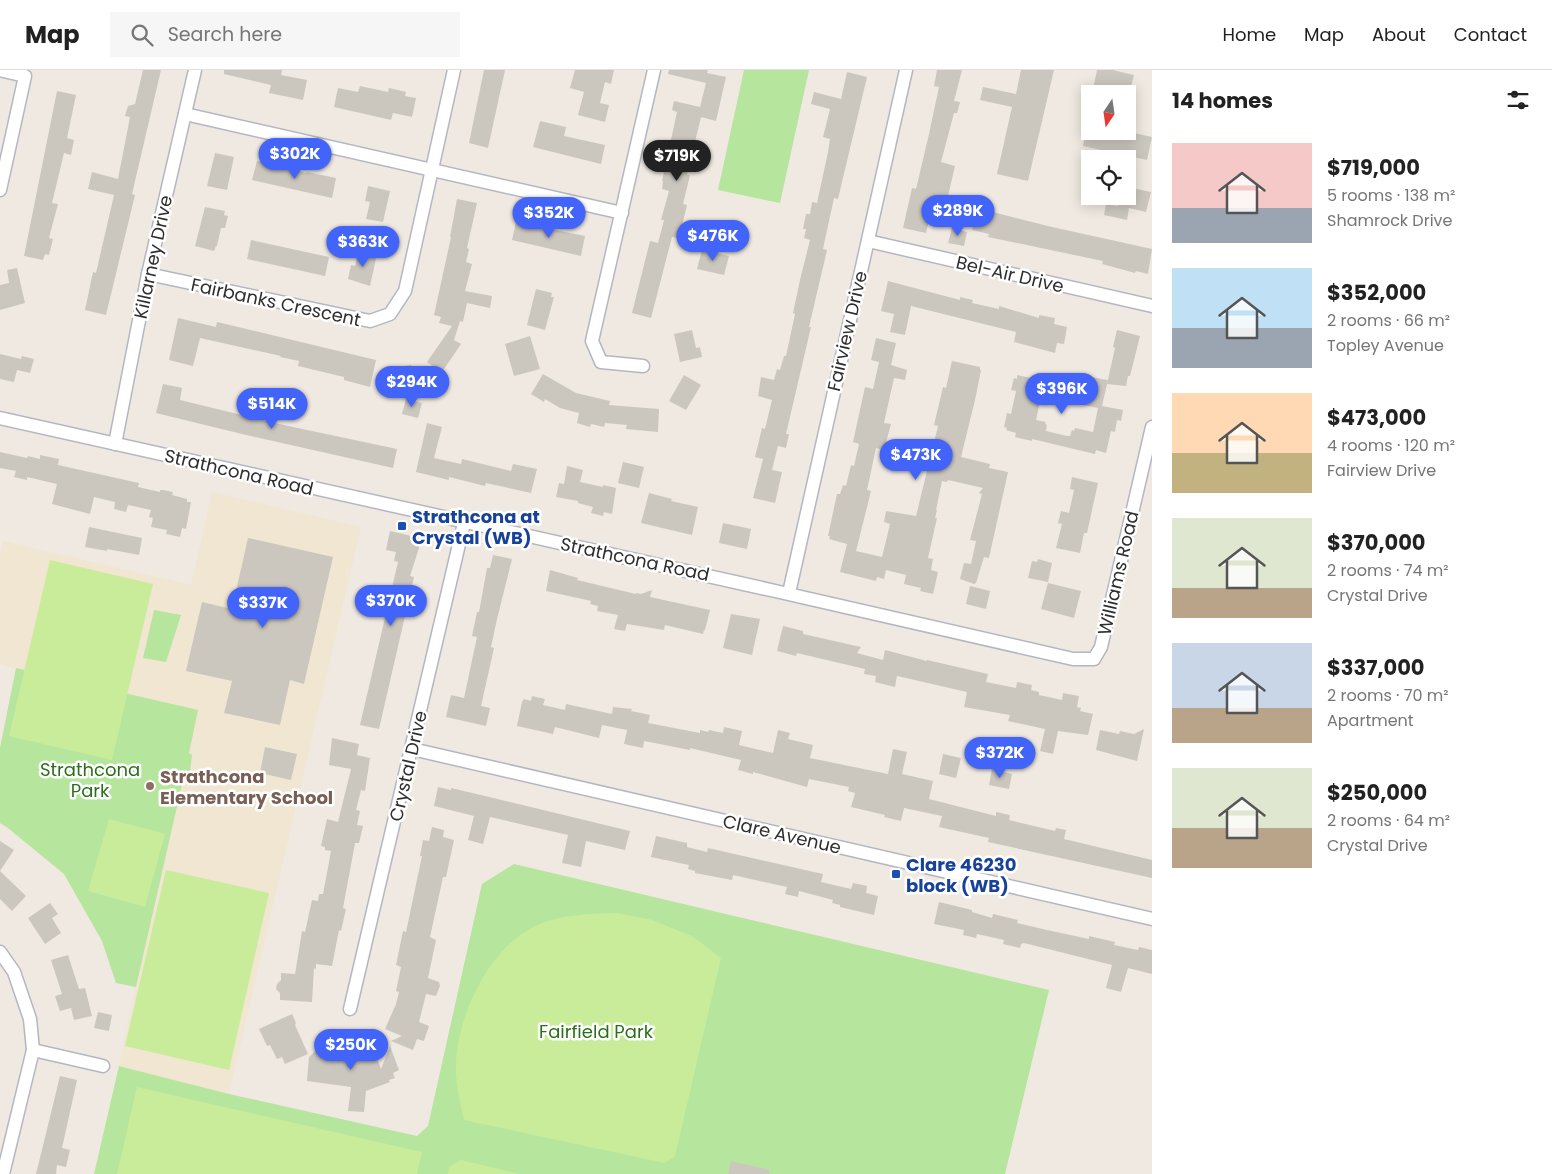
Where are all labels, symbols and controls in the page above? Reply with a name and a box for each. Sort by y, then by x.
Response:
search box [110,12,460,57]
text: Map [25,18,80,51]
icon: search [128,21,156,49]
text: Search here [168,21,282,48]
text: Home [1222,22,1276,47]
text: Map [1304,22,1344,47]
text: About [1372,22,1426,47]
text: Contact [1454,22,1527,47]
north arrow [1081,85,1136,140]
map controls [1081,85,1136,205]
text: 14 homes [1172,86,1273,115]
icon: filters [1504,86,1532,114]
pin: $302K [260,138,330,180]
pin: $719K [642,140,712,182]
text: $302K [270,142,320,165]
text: $719K [654,144,700,167]
button: locate [1081,150,1136,205]
text: $719,000 [1327,153,1420,182]
icon: home [1212,163,1272,223]
text: 5 rooms · 138 m² [1327,184,1455,207]
street label: Killarney Drive [128,193,178,321]
pin: $289K [923,194,993,237]
pin: $352K [514,196,584,239]
text: $289K [932,199,984,222]
text: $352K [524,201,574,224]
text: Shamrock Drive [1327,209,1452,232]
pin: $476K [678,220,748,262]
text: $476K [687,224,739,247]
pin: $363K [328,226,398,268]
text: $363K [337,230,389,253]
street label: Bel-Air Drive [954,249,1066,299]
street label: Fairview Drive [821,268,873,394]
street label: Fairbanks Crescent [189,272,363,332]
text: $352,000 [1327,278,1426,307]
icon: home [1212,288,1272,348]
text: 2 rooms · 66 m² [1327,309,1450,332]
text: Topley Avenue [1327,334,1444,357]
pin: $294K [377,366,447,408]
text: $294K [386,370,438,393]
pin: $396K [1027,372,1097,415]
text: $396K [1036,377,1088,400]
pin: $514K [237,388,307,430]
text: $514K [248,392,296,415]
text: $473,000 [1327,403,1426,432]
icon: home [1212,413,1272,473]
text: 4 rooms · 120 m² [1327,434,1455,457]
pin: $473K [881,438,951,481]
street label: Strathcona Road [162,443,316,501]
text: $473K [891,443,941,466]
text: Fairview Drive [1327,459,1436,482]
place label: Strathcona at Crystal (WB) [412,504,540,550]
street label: Williams Road [1092,508,1144,638]
marker: Strathcona at Crystal (WB) [396,520,408,532]
text: $370,000 [1327,528,1426,557]
street label: Strathcona Road [558,531,712,587]
icon: home [1212,538,1272,598]
text: 2 rooms · 74 m² [1327,559,1449,582]
pin: $370K [356,584,426,627]
text: Crystal Drive [1327,584,1428,607]
pin: $337K [228,586,298,629]
text: $370K [366,589,416,612]
text: $337K [238,591,288,614]
text: $337,000 [1327,653,1425,682]
icon: home [1212,663,1272,723]
text: 2 rooms · 70 m² [1327,684,1449,707]
street label: Crystal Drive [383,708,433,824]
text: Apartment [1327,709,1414,732]
pin: $372K [965,736,1035,779]
text: $372K [975,741,1025,764]
park label: Strathcona Park [40,757,140,803]
place label: Strathcona Elementary School [160,764,333,810]
text: $250,000 [1327,778,1427,807]
marker: Strathcona Elementary School [144,780,156,792]
icon: home [1212,788,1272,848]
street label: Clare Avenue [720,808,844,860]
text: 2 rooms · 64 m² [1327,809,1450,832]
text: Crystal Drive [1327,834,1428,857]
place label: Clare 46230 block (WB) [906,852,1016,898]
marker: Clare 46230 block (WB) [890,868,902,880]
park label: Fairfield Park [539,1019,654,1044]
pin: $250K [316,1028,386,1071]
text: $250K [325,1033,377,1056]

